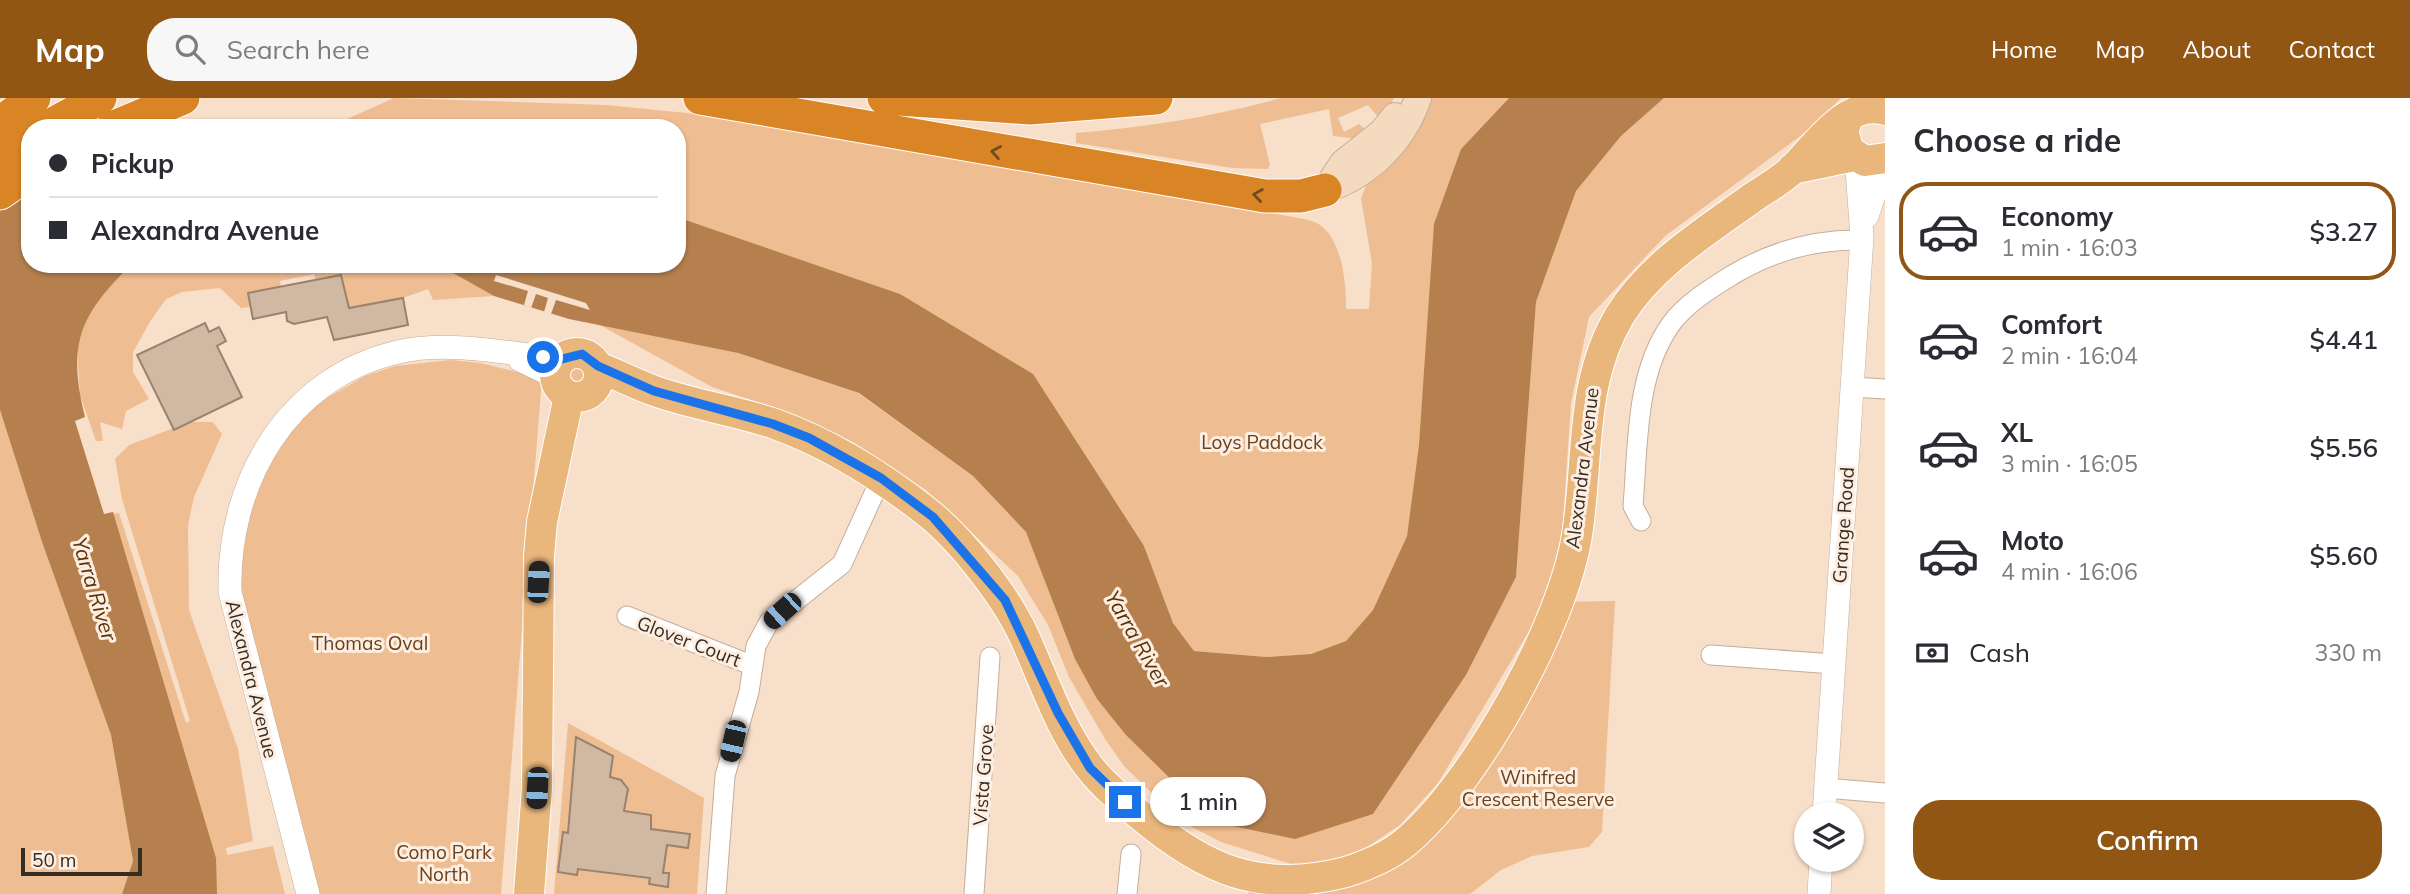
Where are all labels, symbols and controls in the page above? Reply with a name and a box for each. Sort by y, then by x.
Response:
search box [147,18,637,81]
text: Map [35,29,105,70]
icon: search [171,30,209,68]
text: Search here [227,33,370,66]
text: Home [1991,34,2057,64]
text: Map [2095,34,2145,64]
text: About [2183,34,2251,64]
text: Contact [2289,34,2375,64]
text: Choose a ride [1913,120,2121,160]
one-way arrow [990,145,1002,160]
text: Pickup [91,147,174,180]
one-way arrow [1252,188,1264,203]
icon: car [1917,200,1980,263]
text: Economy [2001,200,2113,233]
text: Alexandra Avenue [91,214,319,247]
text: $3.27 [2309,215,2378,248]
text: 1 min · 16:03 [2001,233,2138,262]
icon: car [1917,308,1980,371]
text: Comfort [2001,308,2102,341]
text: $4.41 [2309,323,2378,356]
route start [527,341,559,373]
text: 2 min · 16:04 [2001,341,2138,370]
street label: Alexandra Avenue [1560,386,1604,550]
icon: car [1917,416,1980,479]
text: XL [2001,416,2033,449]
park label: Loys Paddock [1201,430,1323,454]
text: $5.56 [2309,431,2378,464]
text: 3 min · 16:05 [2001,449,2138,478]
street label: Grange Road [1827,466,1859,584]
icon: car [1917,524,1980,587]
text: Moto [2001,524,2064,557]
water label: Yarra River [67,534,123,645]
text: $5.60 [2309,539,2378,572]
text: 4 min · 16:06 [2001,557,2138,586]
car [527,560,550,604]
water label: Yarra River [1100,586,1176,692]
car [760,589,805,633]
street label: Alexandra Avenue [221,597,283,761]
street label: Glover Court [634,610,745,672]
park label: Thomas Oval [312,631,428,655]
icon: cash [1913,634,1951,672]
text: Cash [1969,636,2030,669]
text: 330 m [2314,638,2382,667]
car [719,718,748,764]
street label: Vista Grove [967,723,999,827]
park label: Winifred Crescent Reserve [1462,765,1614,811]
car [526,766,549,810]
callout: 1 min [1150,778,1265,826]
route end [1109,786,1141,818]
text: 1 min [1178,787,1238,816]
button: Confirm [1913,800,2382,880]
map controls [1794,802,1864,872]
button: layers [1794,802,1864,872]
park label: Como Park North [396,840,492,886]
scale bar [21,845,142,877]
text: 50 m [32,848,76,872]

